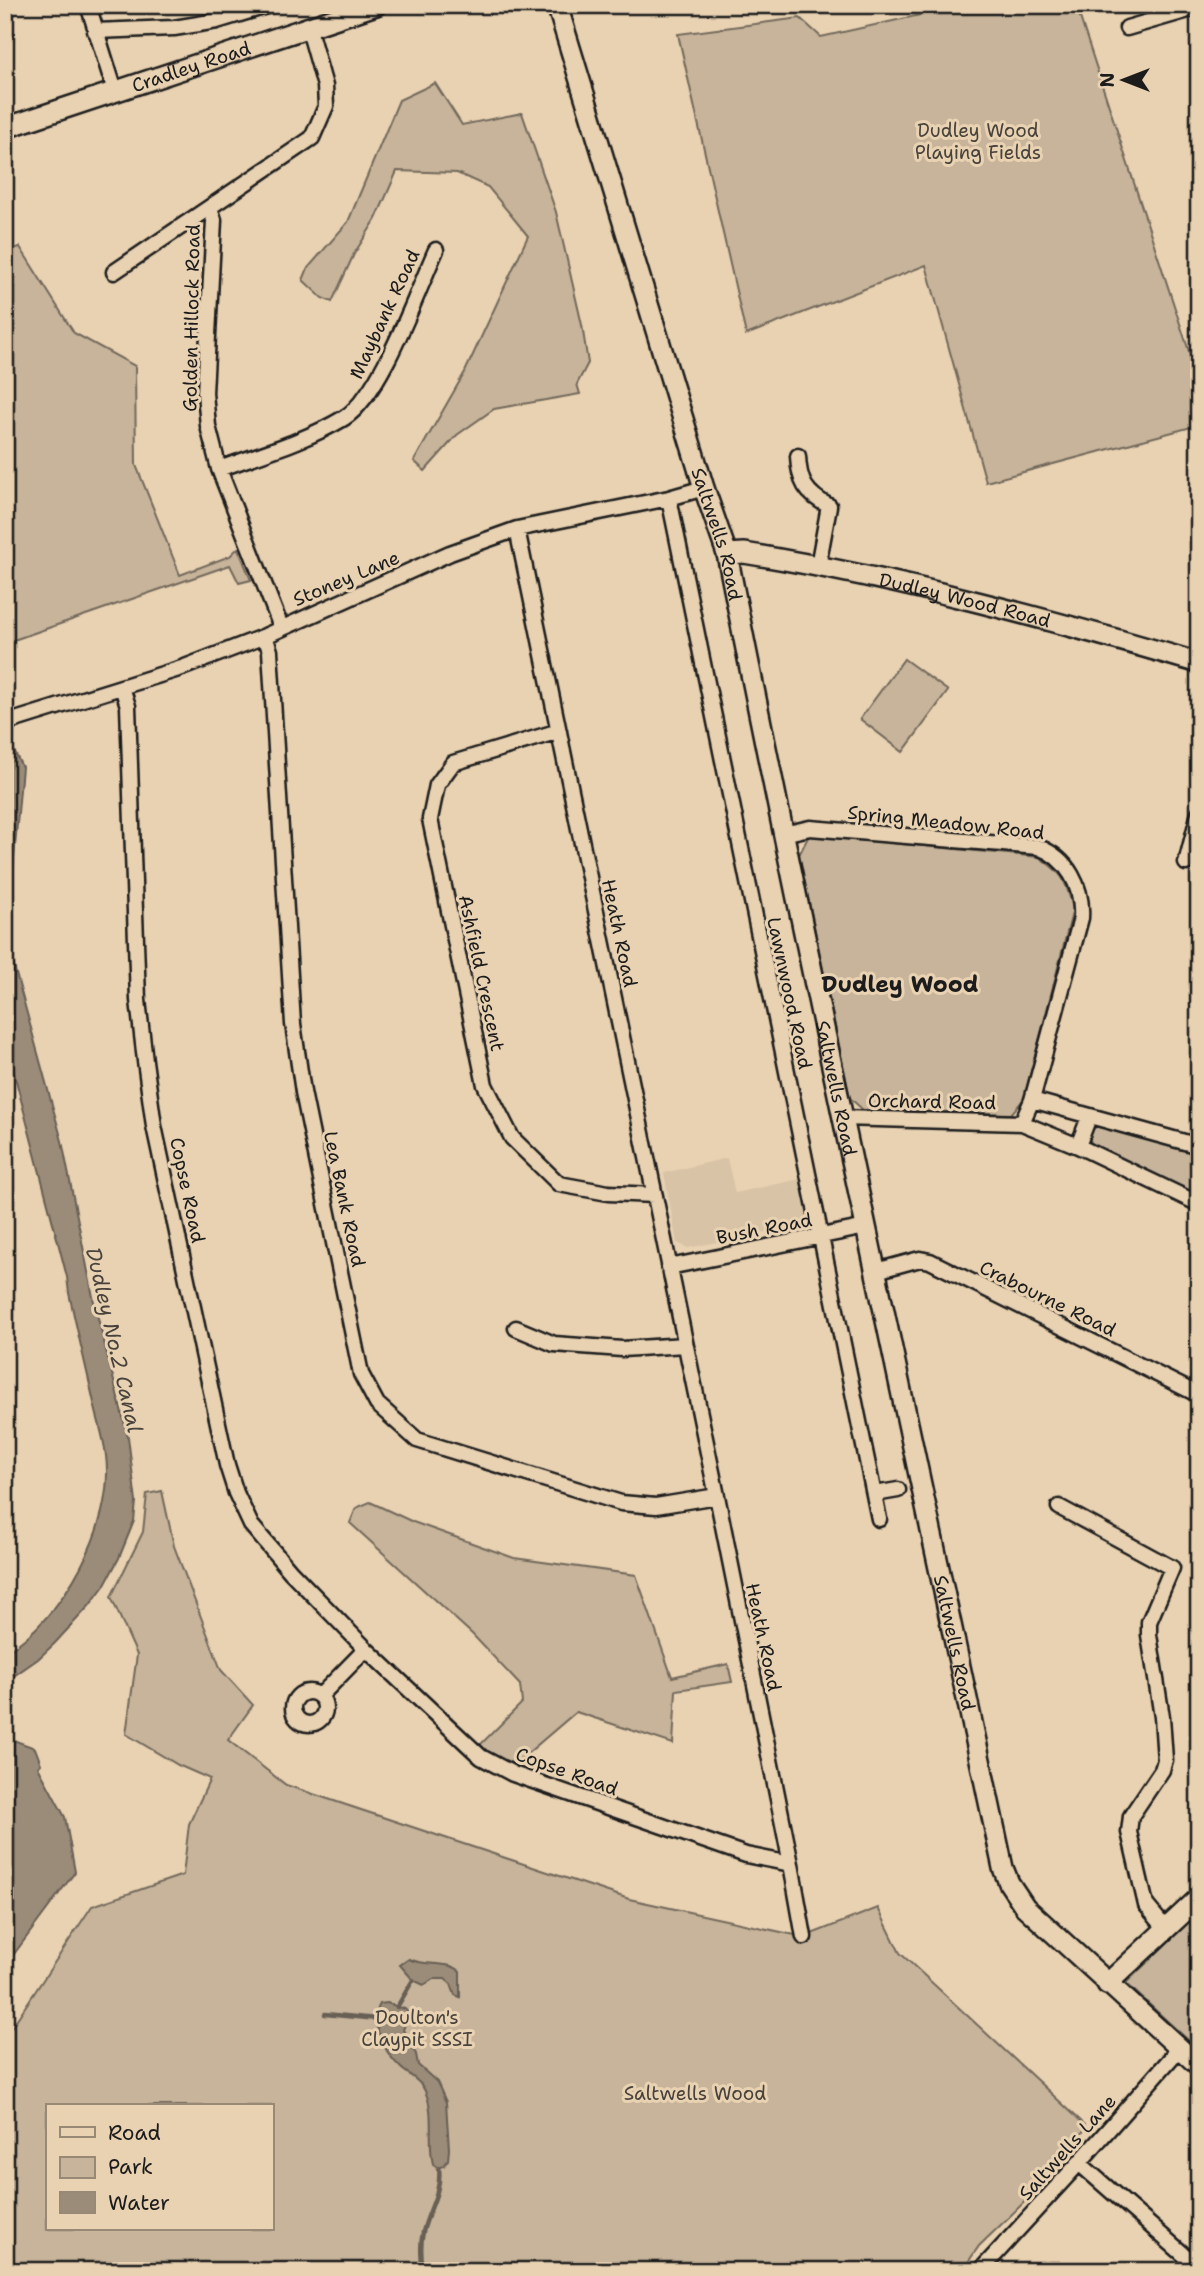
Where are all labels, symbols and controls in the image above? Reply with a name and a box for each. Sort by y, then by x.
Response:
street label: Cradley Road [129,35,254,98]
north arrow [1088,46,1158,116]
text: N [1095,72,1120,88]
park label: Dudley Wood Playing Fields [915,118,1041,165]
street label: Golden Hillock Road [177,224,206,412]
street label: Maybank Road [343,245,425,383]
street label: Saltwells Road [686,465,748,603]
street label: Stoney Lane [289,545,403,612]
street label: Dudley Wood Road [877,567,1053,633]
street label: Spring Meadow Road [846,800,1046,845]
street label: Heath Road [596,877,643,989]
street label: Ashfield Crescent [453,892,510,1054]
street label: Lawnwood Road [761,915,818,1071]
district label: Dudley Wood [821,969,979,999]
street label: Saltwells Road [810,1018,863,1158]
street label: Orchard Road [868,1088,996,1115]
street label: Lea Bank Road [318,1129,371,1269]
street label: Copse Road [164,1135,211,1245]
street label: Bush Road [714,1207,814,1250]
water label: Dudley No.2 Canal [79,1244,149,1436]
street label: Crabourne Road [975,1255,1120,1342]
street label: Saltwells Road [928,1573,981,1713]
street label: Heath Road [740,1581,787,1693]
street label: Copse Road [512,1741,622,1802]
park label: Doulton's Claypit SSSI [361,2005,473,2052]
park label: Saltwells Wood [624,2081,766,2106]
street label: Saltwells Lane [1013,2089,1122,2206]
legend [46,2104,273,2230]
text: Road [108,2119,161,2147]
text: Park [108,2153,153,2181]
text: Water [108,2189,170,2217]

